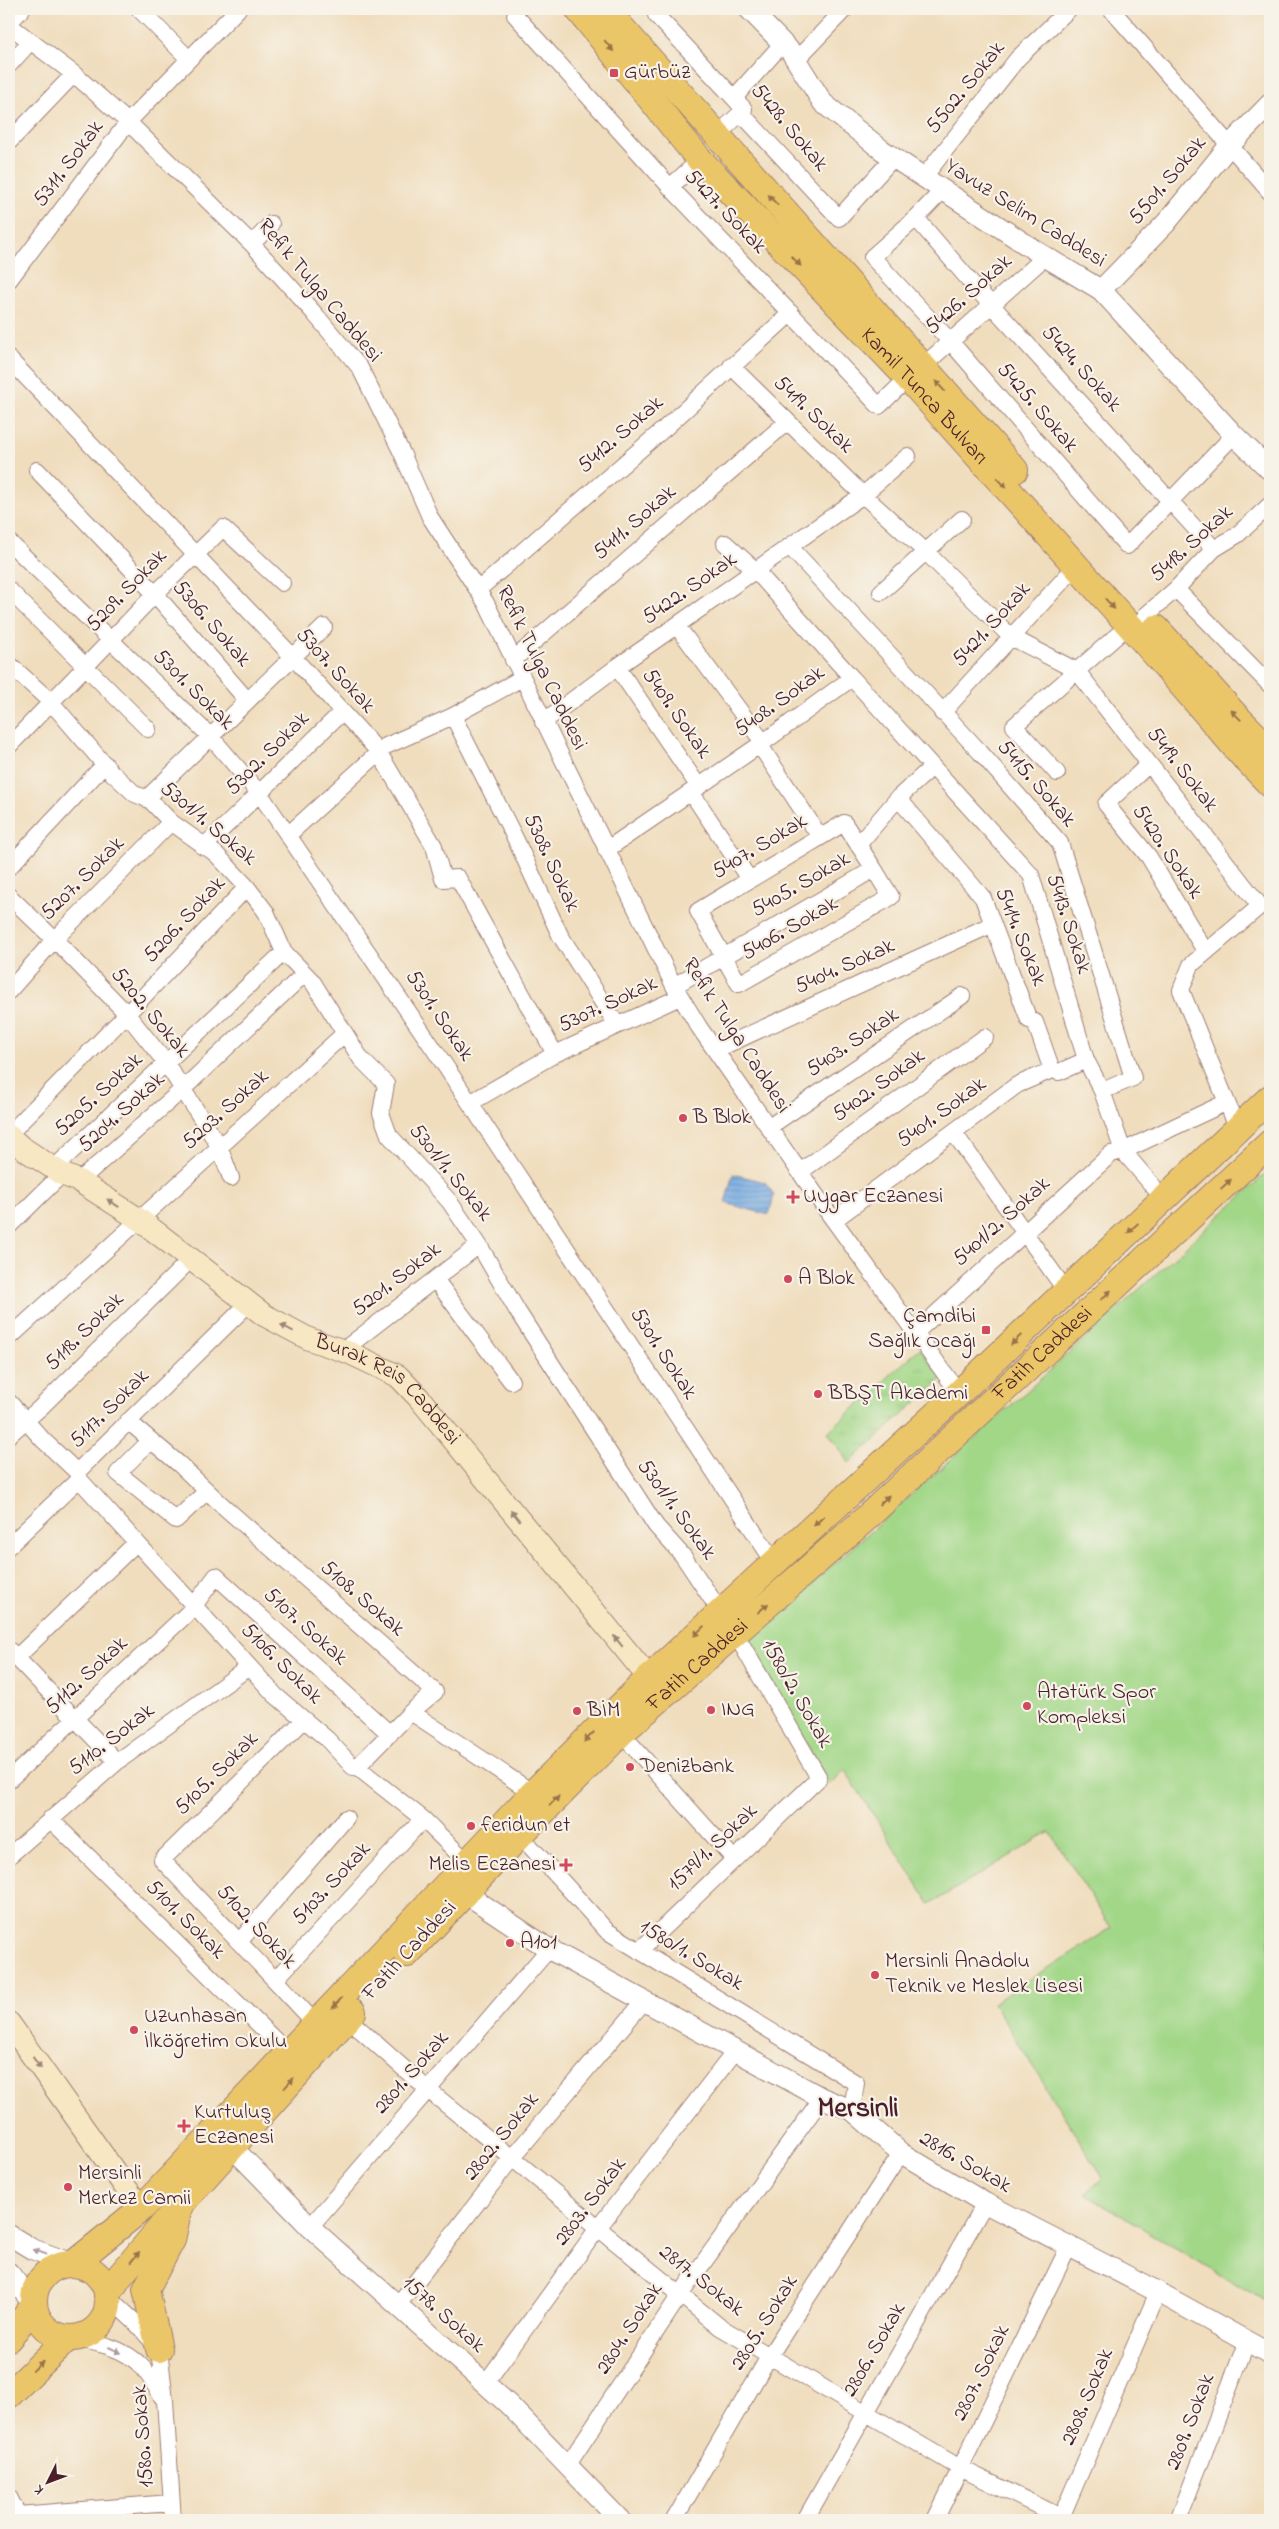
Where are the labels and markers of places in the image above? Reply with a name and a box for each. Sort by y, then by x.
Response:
place label: Gürbüz [624,57,691,89]
marker: Gürbüz [608,67,620,79]
place label: B Blok [692,1102,751,1134]
marker: B Blok [677,1112,689,1124]
place label: Uygar Eczanesi [803,1181,943,1214]
marker: Uygar Eczanesi [787,1191,799,1203]
place label: A Blok [798,1263,855,1295]
marker: A Blok [782,1273,794,1285]
place label: Çamdibi Sağlık Ocağı [868,1301,976,1359]
marker: Çamdibi Sağlık Ocağı [980,1324,992,1336]
place label: BBŞT Akademi [827,1378,968,1410]
marker: BBŞT Akademi [812,1388,824,1400]
place label: Atatürk Spor Kompleksi [1037,1677,1156,1734]
place label: ING [721,1694,755,1726]
place label: BİM [586,1695,620,1727]
marker: Atatürk Spor Kompleksi [1021,1700,1033,1712]
marker: ING [705,1704,717,1716]
marker: BİM [571,1705,583,1717]
place label: Denizbank [639,1751,734,1783]
marker: Denizbank [624,1761,636,1773]
place label: feridun et [481,1810,571,1842]
marker: feridun et [465,1820,477,1832]
place label: Melis Eczanesi [428,1849,556,1881]
marker: Melis Eczanesi [560,1859,572,1871]
place label: A101 [520,1927,557,1959]
marker: A101 [504,1937,516,1949]
place label: Mersinli Anadolu Teknik ve Meslek Lisesi [885,1946,1083,2003]
marker: Mersinli Anadolu Teknik ve Meslek Lisesi [869,1969,881,1981]
place label: Uzunhasan İlköğretim Okulu [144,2001,287,2059]
marker: Uzunhasan İlköğretim Okulu [128,2024,140,2036]
place label: Kurtuluş Eczanesi [194,2097,274,2154]
marker: Kurtuluş Eczanesi [178,2120,190,2132]
place label: Mersinli Merkez Camii [78,2158,191,2215]
marker: Mersinli Merkez Camii [62,2181,74,2193]

